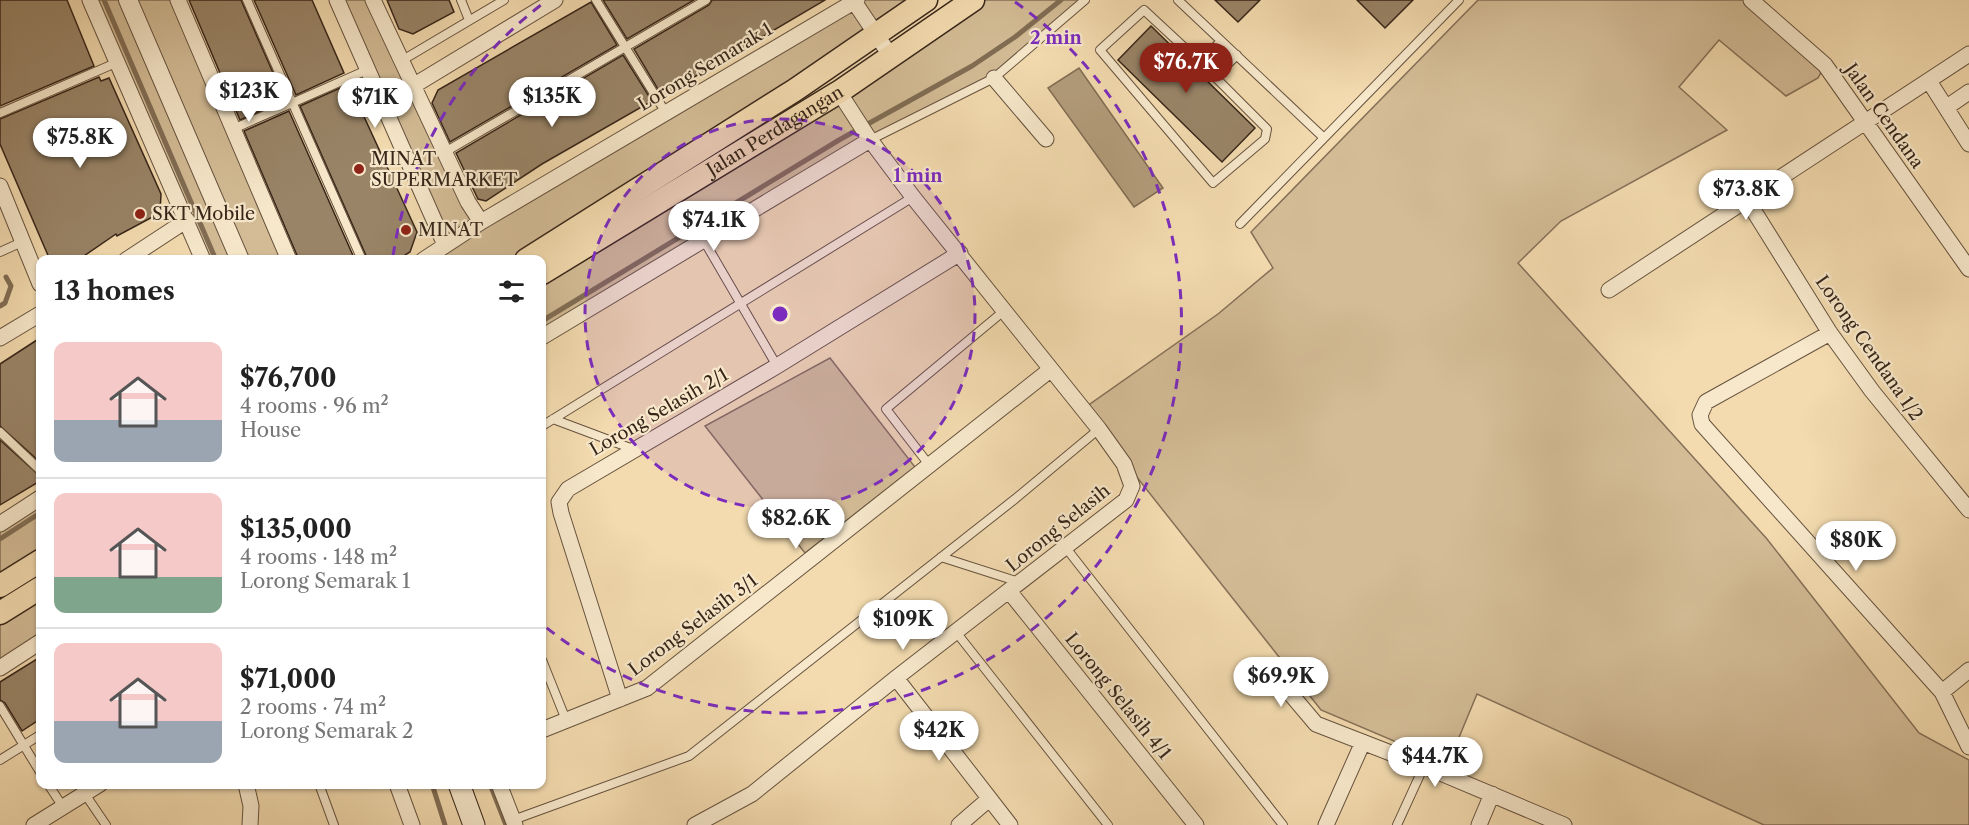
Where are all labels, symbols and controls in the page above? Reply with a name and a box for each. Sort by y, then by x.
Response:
street label: Lorong Semarak 1 [634,18,777,116]
text: 2 min [1030,27,1083,49]
pin: $76.7K [1137,43,1235,94]
text: $76.7K [1154,50,1218,74]
street label: Jalan Cendana [1838,57,1929,173]
pin: $123K [207,72,291,123]
pin: $135K [510,77,594,128]
pin: $71K [339,78,411,129]
text: $123K [219,79,279,103]
street label: Jalan Perdagangan [700,81,848,183]
text: $135K [523,84,581,108]
text: $71K [352,85,398,109]
pin: $75.8K [31,118,129,169]
text: $75.8K [47,125,113,149]
place label: MINAT SUPERMARKET [371,148,518,191]
marker: MINAT SUPERMARKET [352,162,366,176]
text: 1 min [893,165,943,187]
pin: $73.8K [1697,170,1795,221]
text: $73.8K [1713,177,1779,201]
pin: $74.1K [665,201,763,252]
place label: SKT Mobile [152,203,255,225]
marker: SKT Mobile [133,207,147,221]
text: $74.1K [682,208,746,232]
place label: MINAT [418,219,484,241]
marker: MINAT [399,223,413,237]
street label: Lorong Cendana 1/2 [1811,271,1927,425]
text: 13 homes [54,275,175,307]
icon: filters [495,275,528,308]
centre of rings [770,304,790,324]
text: $76,700 [240,362,337,394]
street label: Lorong Selasih 2/1 [586,363,733,461]
icon: home [102,366,174,438]
text: 4 rooms · 96 m² [240,394,389,418]
text: House [240,418,301,442]
street label: Lorong Selasih [1002,479,1114,577]
pin: $82.6K [747,499,845,550]
text: $82.6K [762,506,830,530]
text: $135,000 [240,513,352,545]
icon: home [102,517,174,589]
pin: $80K [1820,521,1892,572]
text: $80K [1830,528,1882,552]
text: 4 rooms · 148 m² [240,545,397,569]
text: Lorong Semarak 1 [240,569,410,593]
street label: Lorong Selasih 3/1 [624,569,762,681]
pin: $109K [861,600,945,651]
text: $109K [873,607,933,631]
street label: Lorong Selasih 4/1 [1060,628,1176,764]
pin: $69.9K [1232,657,1330,708]
text: $71,000 [240,663,336,695]
text: $69.9K [1247,664,1315,688]
icon: home [102,667,174,739]
text: 2 rooms · 74 m² [240,695,386,719]
pin: $42K [903,711,975,762]
text: $42K [914,718,964,742]
text: Lorong Semarak 2 [240,719,413,743]
pin: $44.7K [1386,737,1484,788]
text: $44.7K [1402,744,1468,768]

